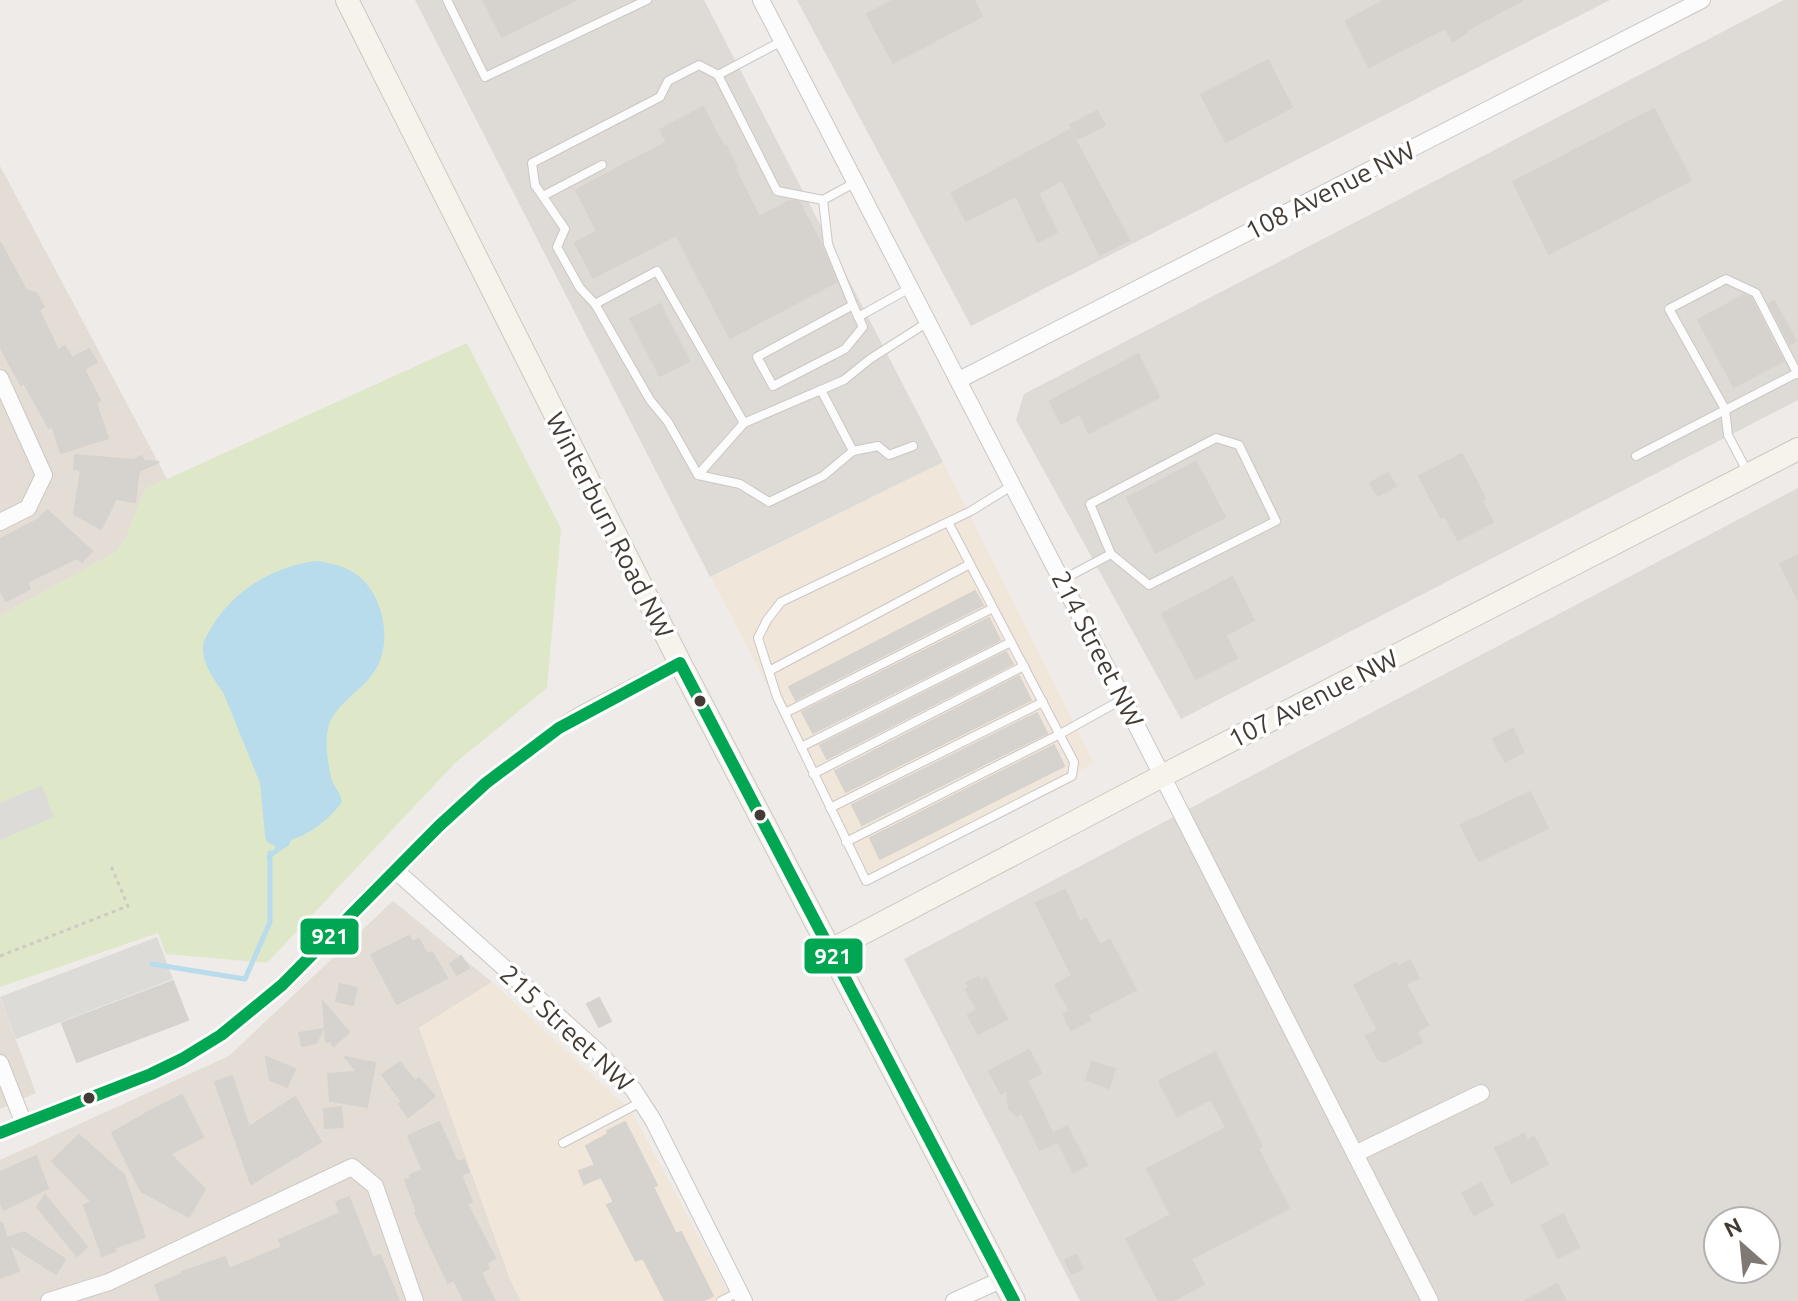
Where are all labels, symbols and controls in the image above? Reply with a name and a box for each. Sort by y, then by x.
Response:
street label: 108 Avenue NW [1241,135,1419,245]
street label: Winterburn Road NW [540,407,680,643]
street label: 214 Street NW [1046,566,1150,732]
street label: 107 Avenue NW [1224,643,1402,753]
unlabelled marker [692,693,708,709]
unlabelled marker [752,807,768,823]
line badge: 921 [299,917,360,956]
text: 921 [311,923,349,948]
line badge: 921 [803,937,864,975]
text: 921 [814,943,852,968]
street label: 215 Street NW [495,959,639,1097]
unlabelled marker [81,1090,97,1106]
north arrow [1702,1205,1782,1285]
text: N [1720,1212,1746,1242]

